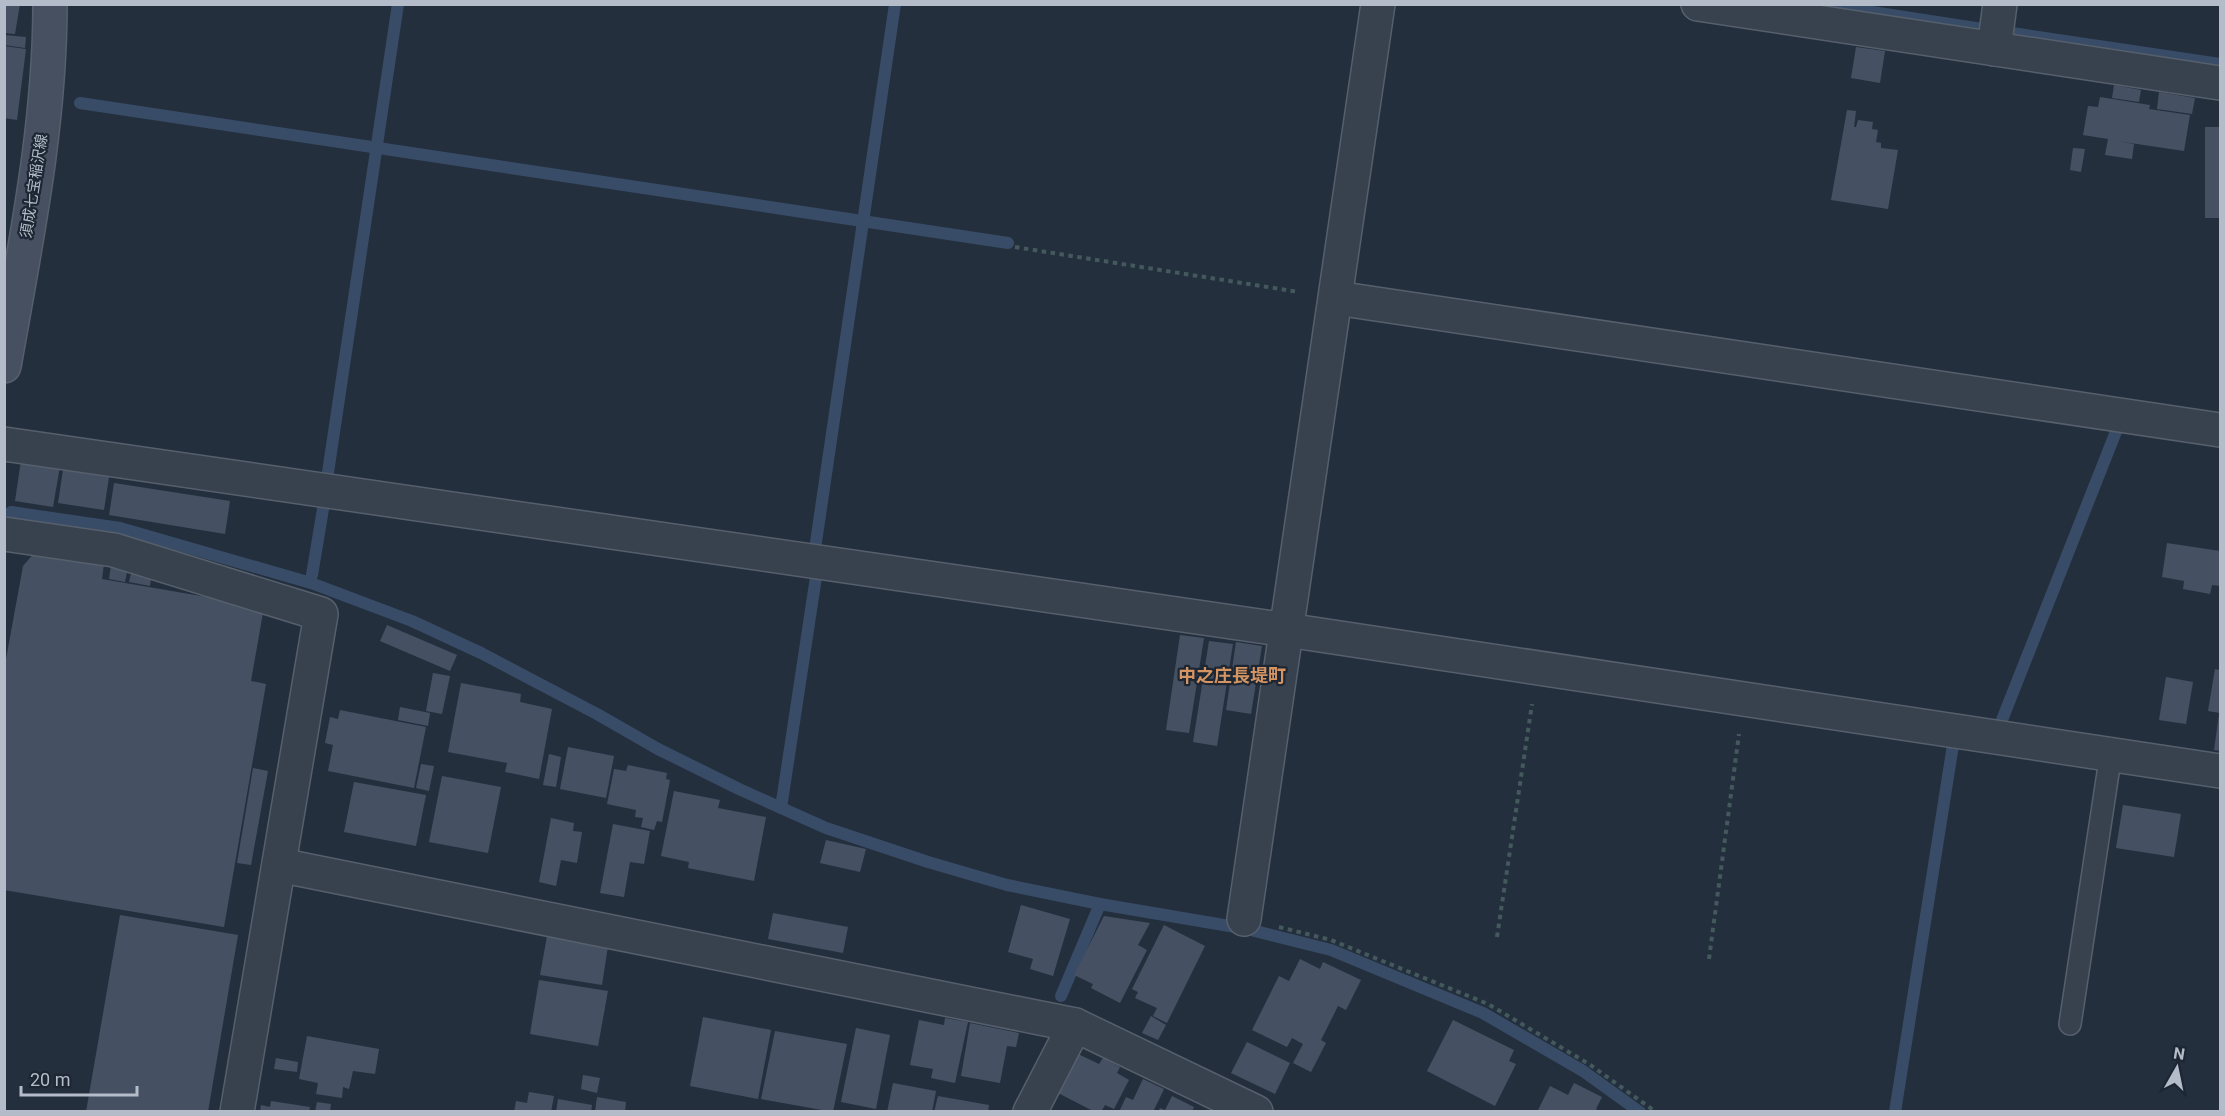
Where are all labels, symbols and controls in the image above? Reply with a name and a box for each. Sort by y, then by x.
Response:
street label: 須成七宝稲沢線 [17,133,51,239]
district label: 中之庄長堤町 [1178,665,1286,686]
north arrow [2147,1038,2207,1098]
text: N [2172,1043,2186,1064]
scale bar [21,1059,136,1097]
text: 20 m [30,1069,70,1090]

